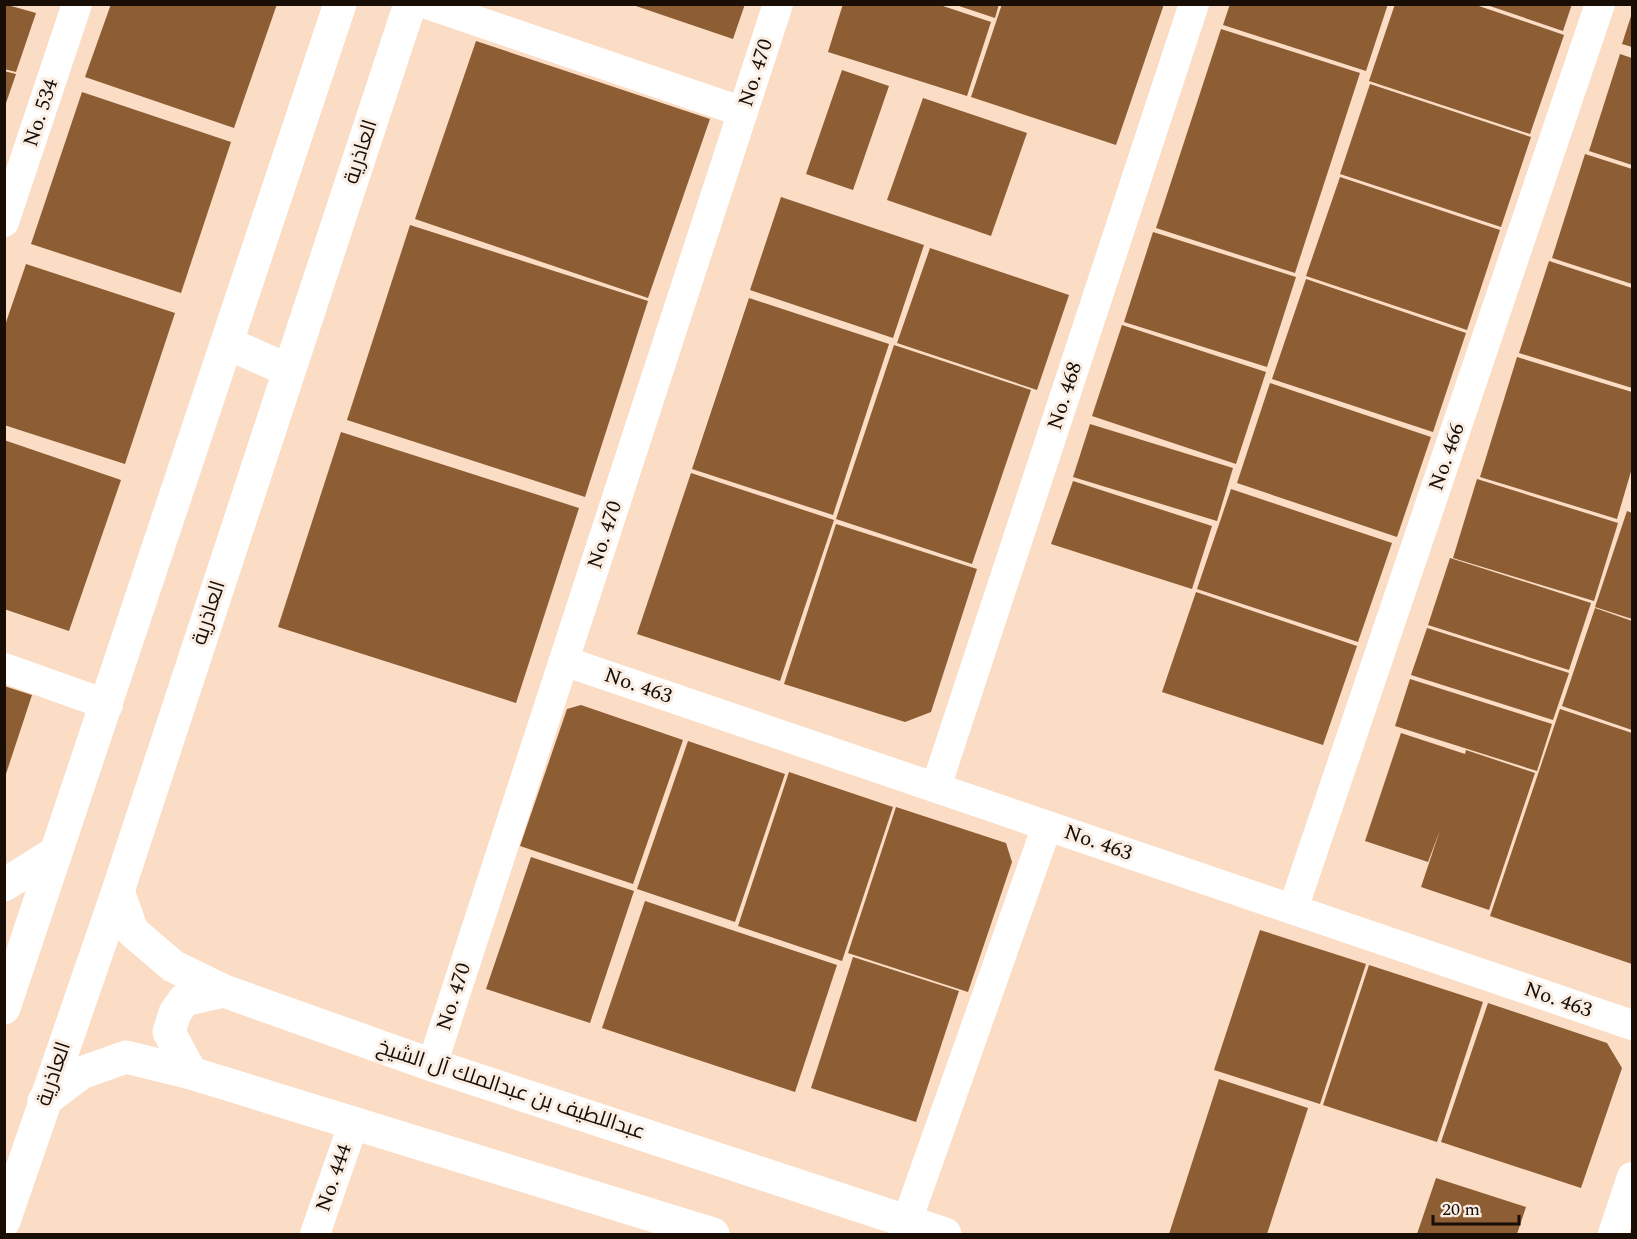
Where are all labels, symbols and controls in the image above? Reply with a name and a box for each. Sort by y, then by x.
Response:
street label: No. 470 [730,35,782,111]
street label: No. 534 [15,74,67,151]
street label: العاذرية [336,116,386,188]
street label: No. 468 [1039,358,1091,434]
street label: No. 466 [1420,419,1474,495]
street label: No. 470 [579,497,631,573]
street label: العاذرية [184,577,234,649]
street label: No. 463 [600,659,677,713]
street label: No. 463 [1060,816,1137,870]
street label: No. 470 [428,959,480,1035]
street label: No. 463 [1520,973,1597,1027]
street label: عبداللطيف بن عبدالملك آل الشيخ [373,1031,649,1149]
street label: العاذرية [28,1038,80,1110]
street label: No. 444 [307,1139,361,1216]
scale bar [1433,1188,1518,1226]
text: 20 m [1442,1196,1480,1223]

